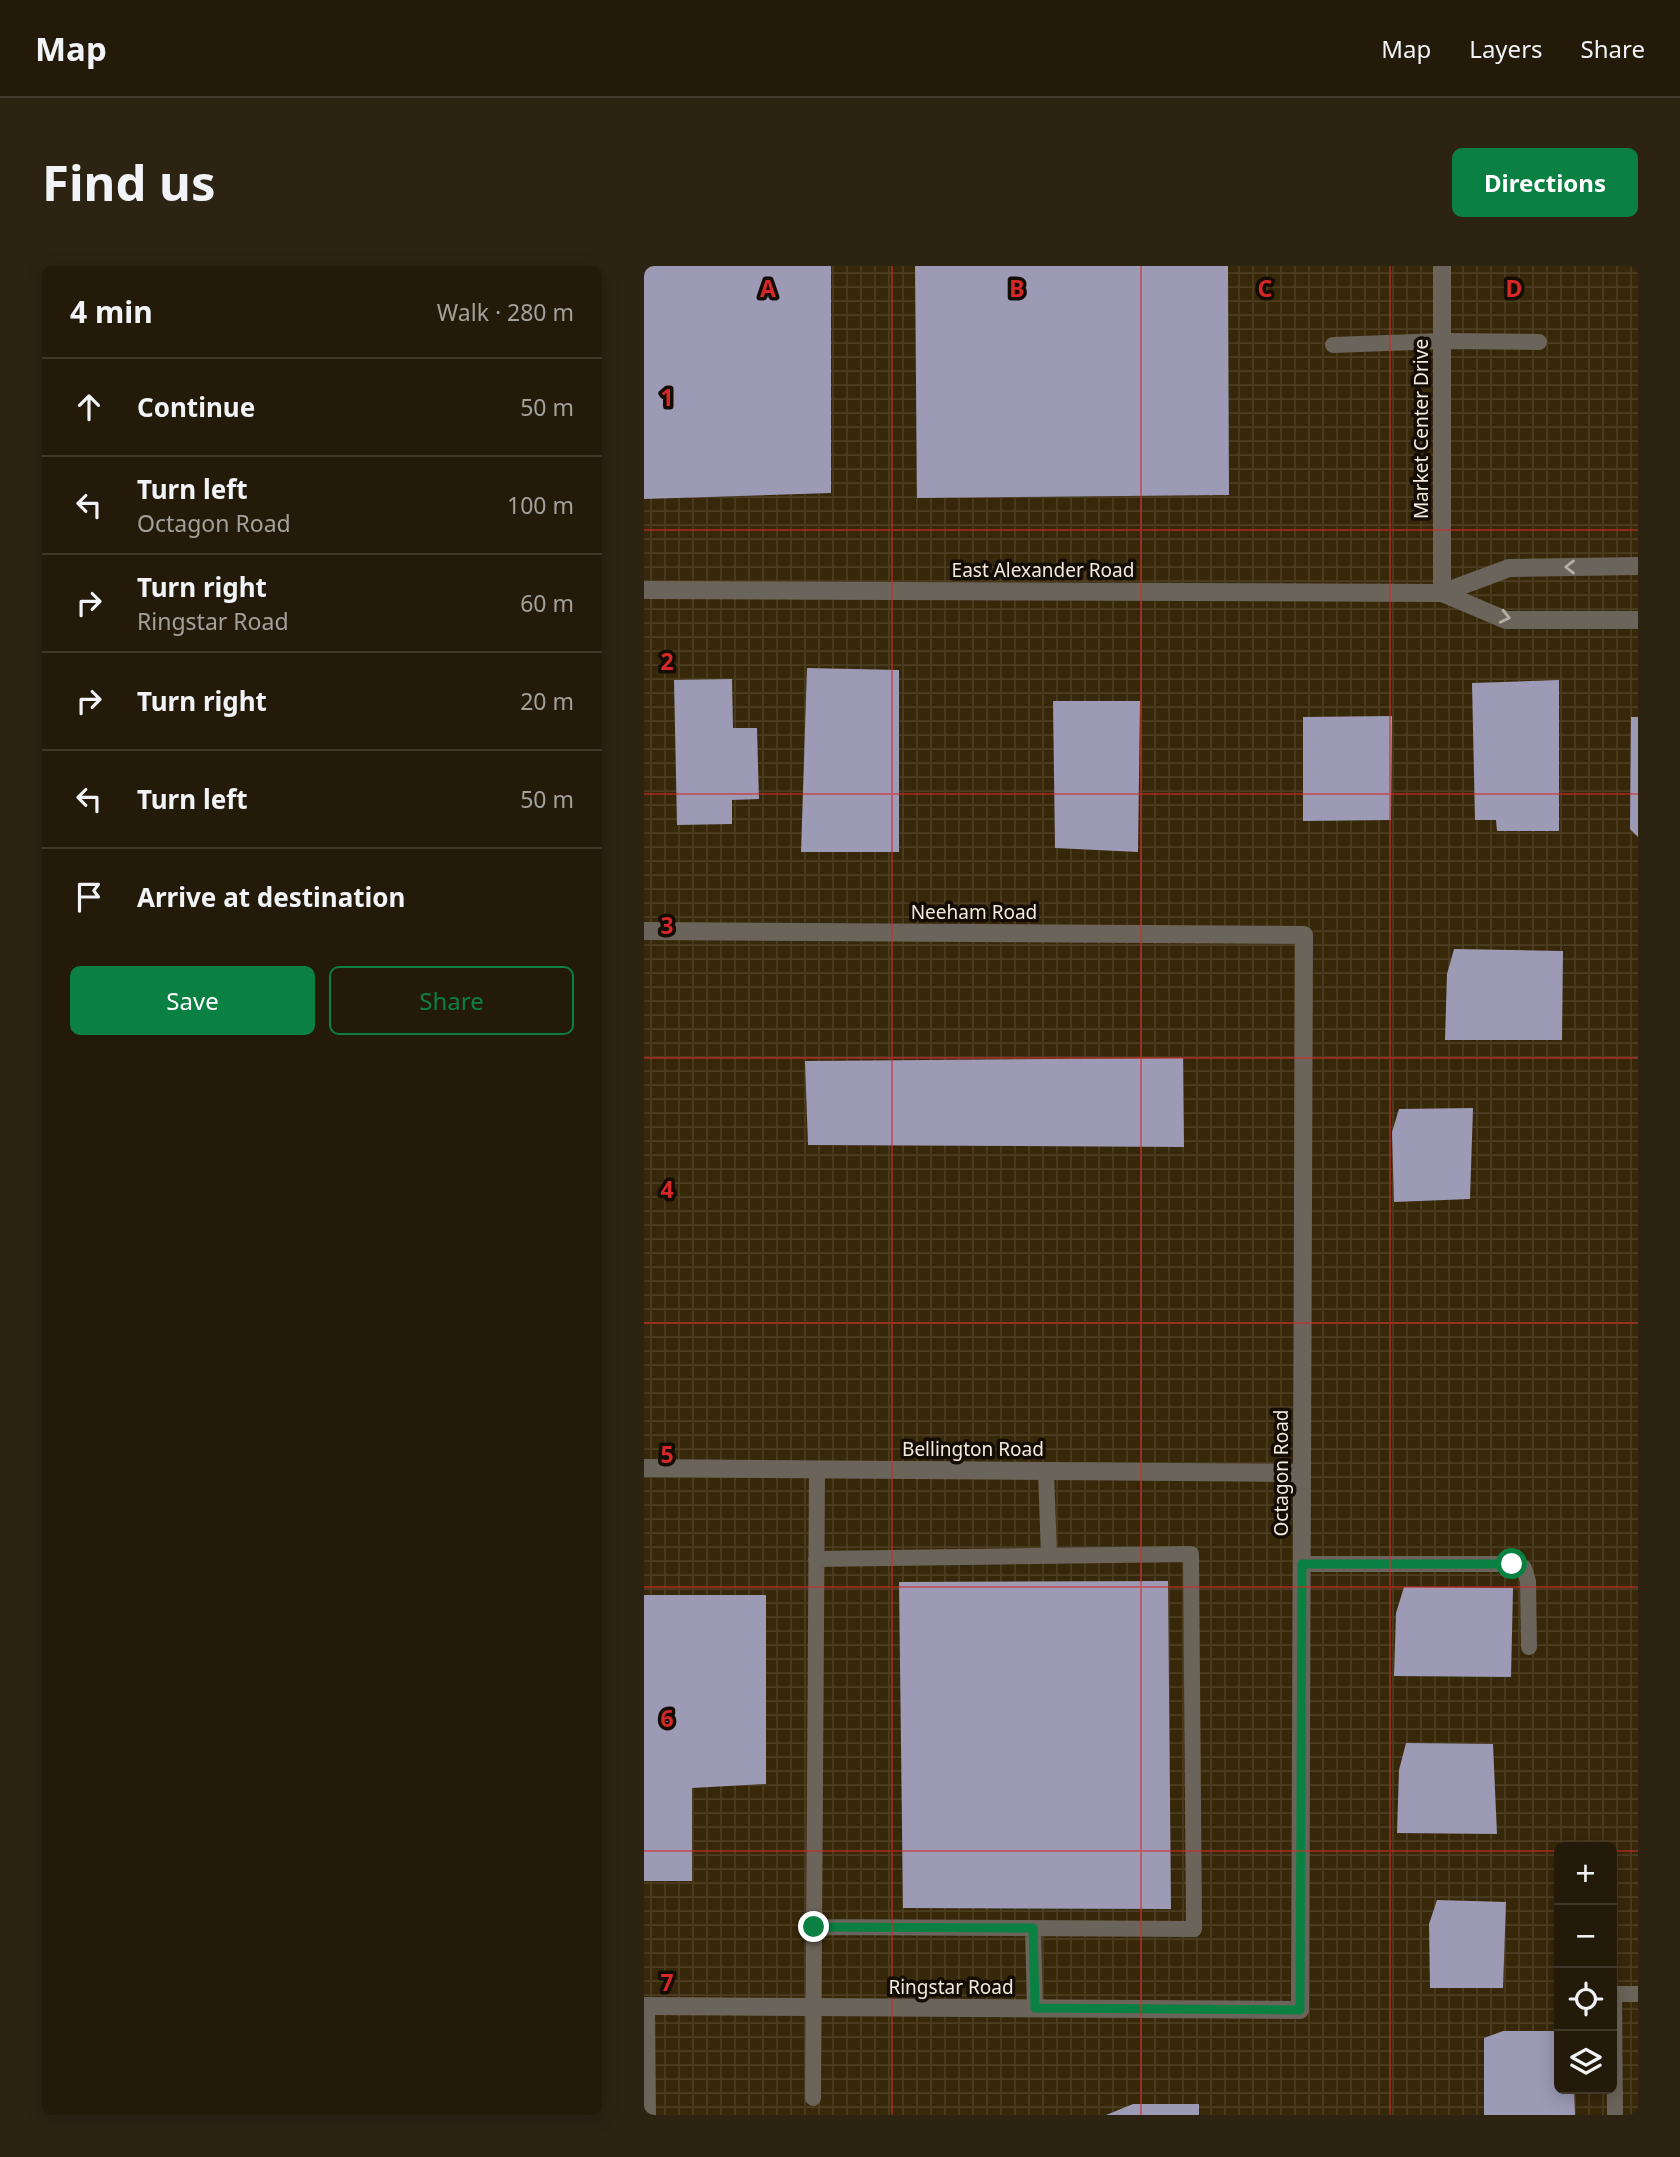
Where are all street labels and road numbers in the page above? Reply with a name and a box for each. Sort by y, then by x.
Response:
street label: Market Center Drive [1408,339,1434,519]
street label: East Alexander Road [952,557,1134,583]
street label: Neeham Road [911,899,1037,925]
street label: Octagon Road [1268,1410,1294,1537]
street label: Bellington Road [902,1436,1044,1462]
street label: Ringstar Road [888,1974,1014,2000]

